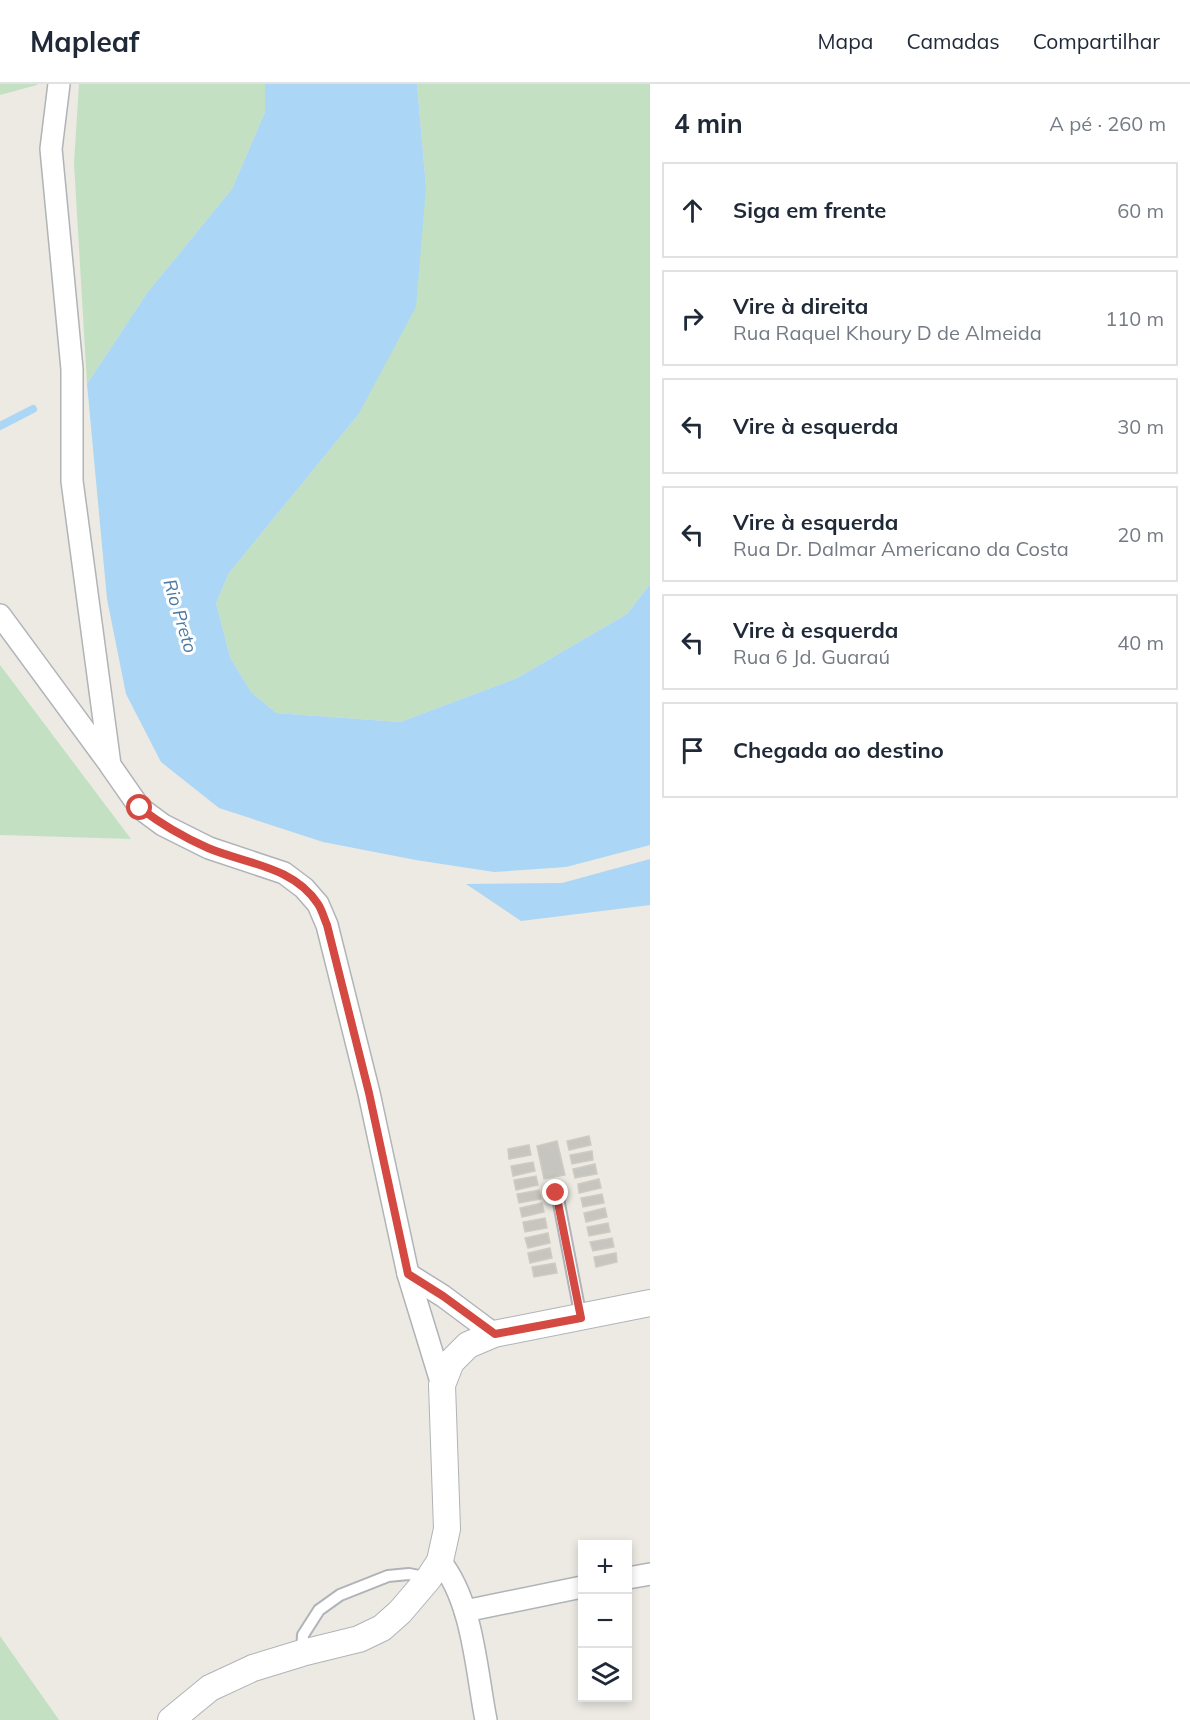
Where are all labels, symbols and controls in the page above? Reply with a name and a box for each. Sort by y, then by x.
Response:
text: Mapleaf [30,24,139,59]
text: Mapa [818,28,873,54]
text: Camadas [906,28,1000,54]
text: Compartilhar [1033,28,1160,54]
text: 4 min [674,107,743,140]
text: A pé · 260 m [1049,111,1166,136]
icon: ahead [676,194,709,227]
text: Siga em frente [733,196,886,224]
text: 60 m [1117,198,1164,223]
text: Vire à direita [733,292,868,320]
icon: right [676,302,709,335]
text: 110 m [1105,306,1164,331]
text: Rua Raquel Khoury D de Almeida [733,320,1042,345]
icon: left [676,410,709,443]
text: Vire à esquerda [733,412,898,440]
text: 30 m [1117,414,1164,439]
text: Vire à esquerda [733,508,898,536]
icon: left [676,518,709,551]
text: 20 m [1117,522,1164,547]
text: Rua Dr. Dalmar Americano da Costa [733,536,1069,561]
water label: Rio Preto [158,576,203,656]
text: Vire à esquerda [733,616,898,644]
icon: left [676,626,709,659]
text: 40 m [1117,630,1164,655]
text: Rua 6 Jd. Guaraú [733,644,890,669]
icon: arrive [676,734,709,767]
text: Chegada ao destino [733,736,944,764]
route start [126,794,152,820]
route end [542,1179,568,1205]
map controls [578,1540,632,1702]
button: + [578,1540,632,1594]
button: − [578,1594,632,1648]
button: layers [578,1648,632,1702]

